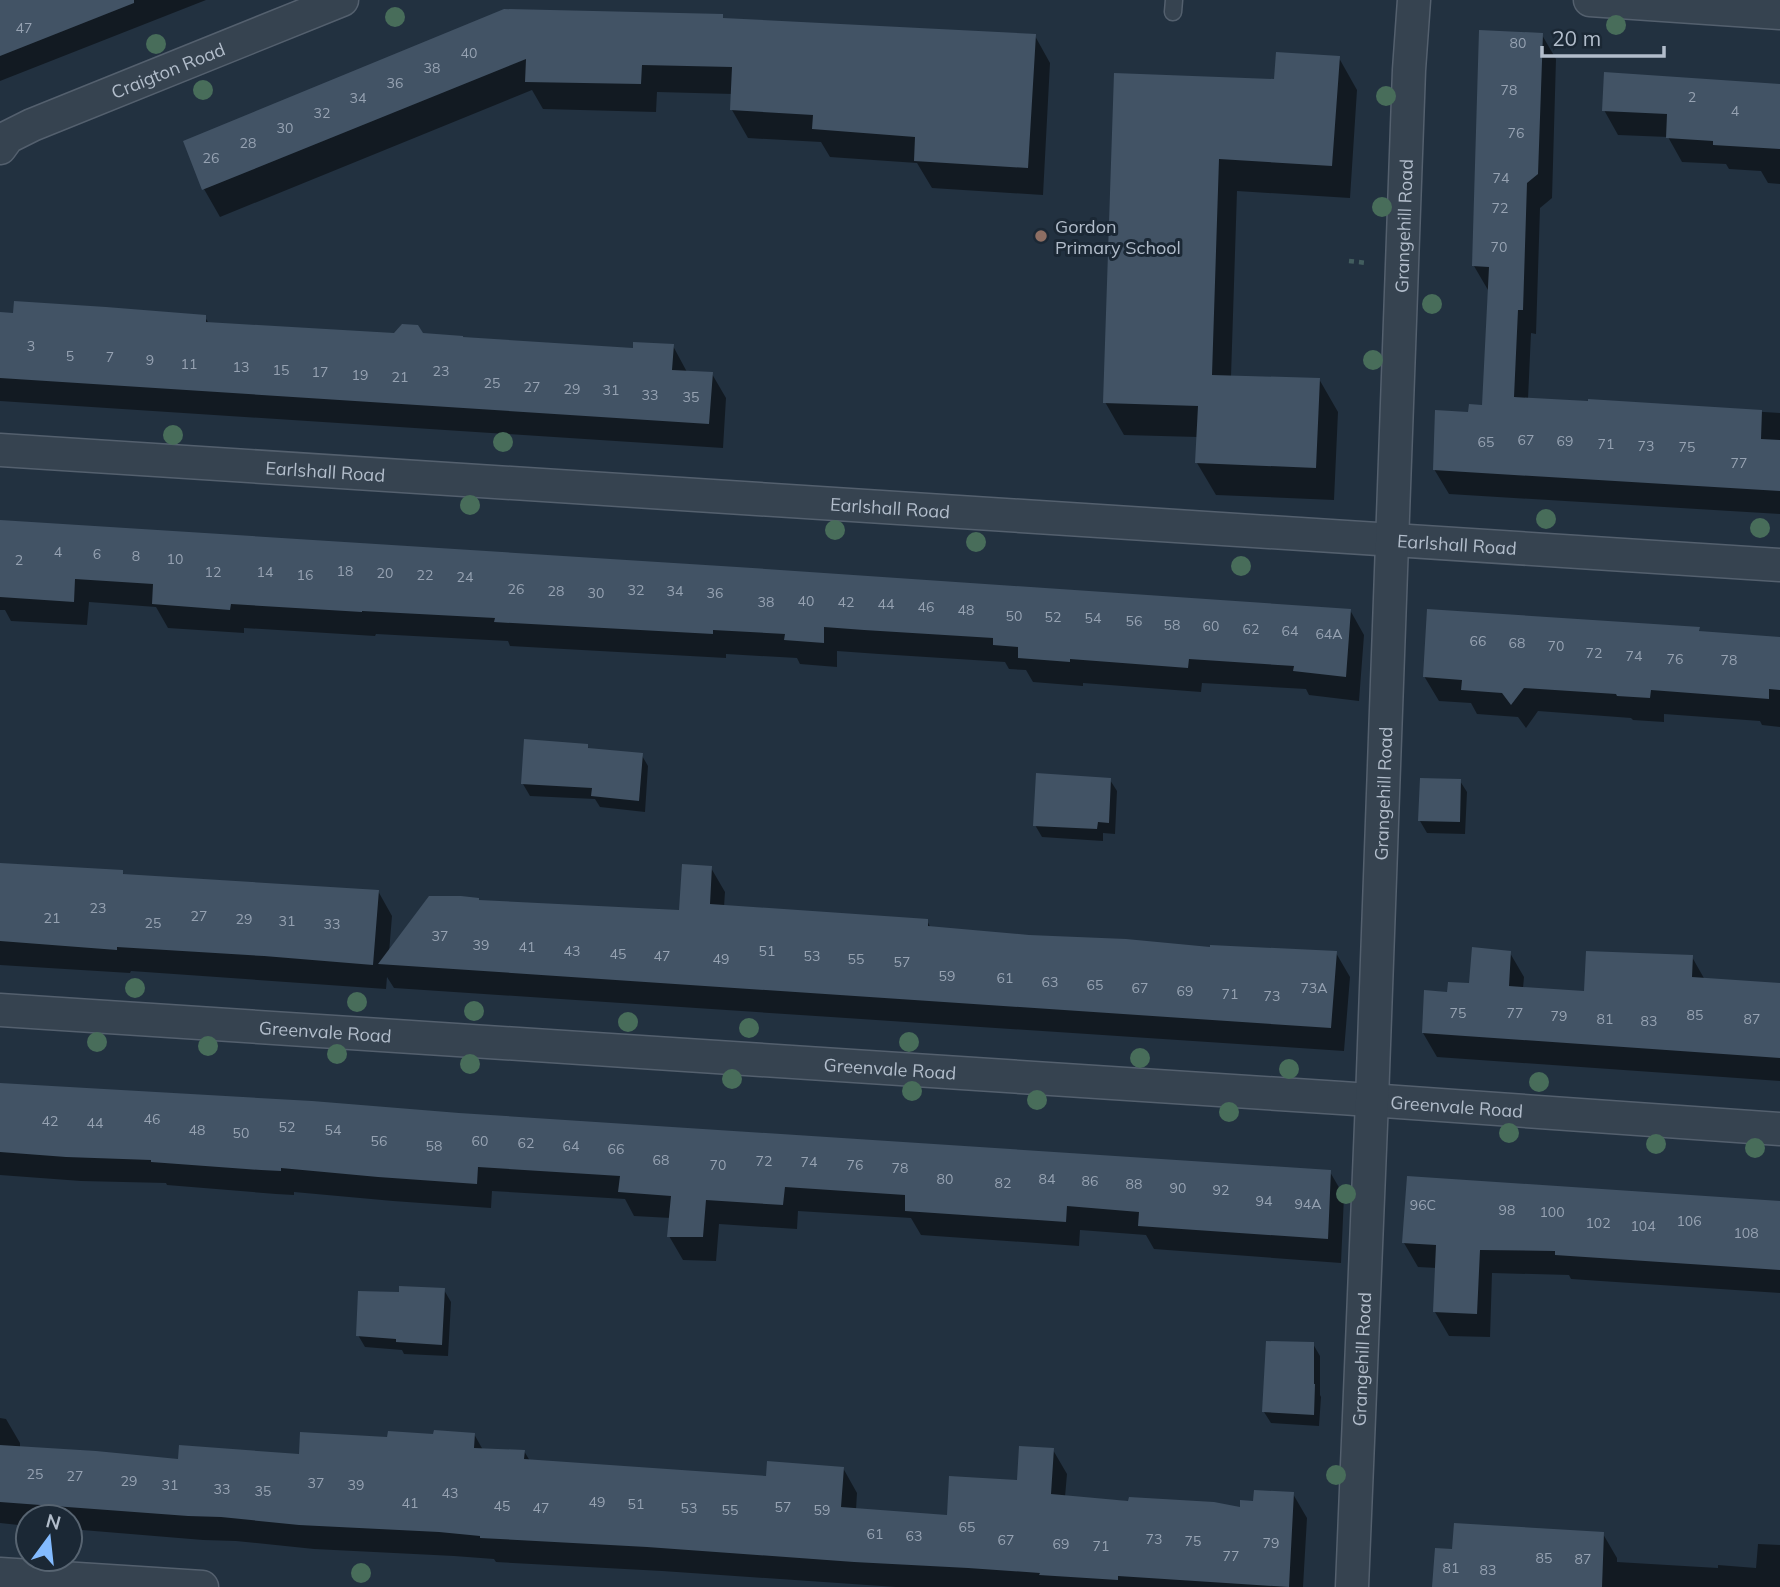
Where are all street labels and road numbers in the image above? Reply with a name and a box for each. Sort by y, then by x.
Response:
street label: Craigton Road [108,37,228,103]
street label: Grangehill Road [1389,159,1417,293]
street label: Earlshall Road [265,456,386,486]
street label: Earlshall Road [830,492,951,523]
street label: Earlshall Road [1396,529,1518,559]
street label: Grangehill Road [1369,726,1397,861]
street label: Greenvale Road [258,1016,392,1047]
street label: Greenvale Road [823,1053,957,1084]
street label: Greenvale Road [1390,1090,1524,1122]
street label: Grangehill Road [1347,1292,1376,1427]

